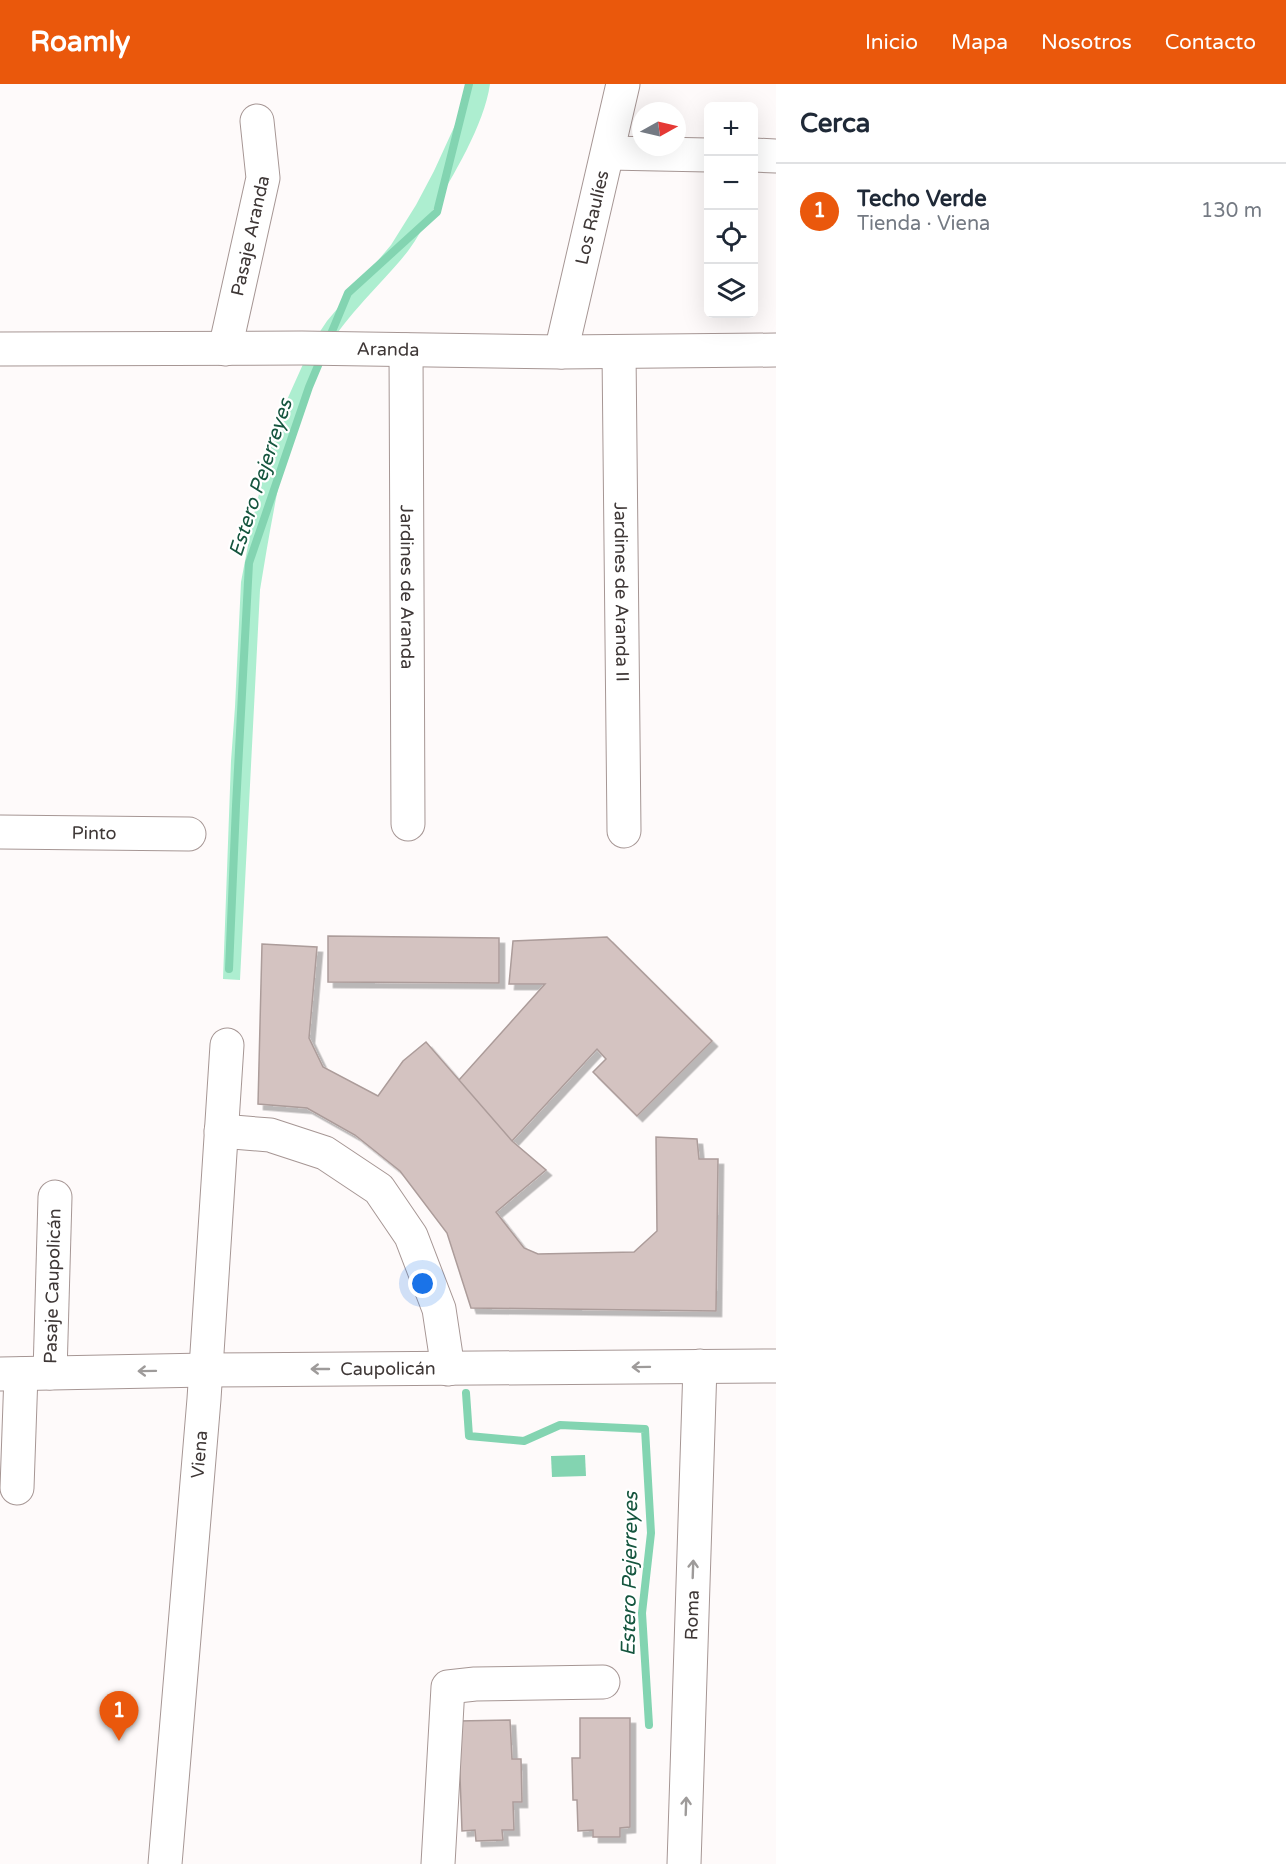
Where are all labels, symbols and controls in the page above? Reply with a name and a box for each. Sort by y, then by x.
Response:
text: Roamly [30,25,130,59]
text: Inicio [865,30,918,55]
text: Mapa [951,30,1008,55]
text: Nosotros [1041,30,1132,55]
text: Contacto [1165,30,1256,55]
north arrow [632,102,686,156]
map controls [704,102,758,318]
button: + [704,102,758,156]
text: Cerca [800,108,870,139]
button: − [704,156,758,210]
street label: Los Raulíes [571,168,614,267]
street label: Pasaje Aranda [226,173,274,298]
text: Techo Verde [857,186,987,212]
text: 1 [813,199,826,223]
text: 130 m [1201,199,1262,223]
button: locate [704,210,758,264]
text: Tienda · Viena [857,212,990,236]
button: layers [704,264,758,318]
street label: Aranda [356,338,420,361]
water label: Estero Pejerreyes [224,395,298,560]
street label: Jardines de Aranda II [610,502,633,682]
street label: Jardines de Aranda [396,505,418,669]
street label: Pinto [71,822,117,844]
street label: Pasaje Caupolicán [39,1208,66,1364]
your location [408,1269,437,1298]
street label: Caupolicán [340,1357,436,1380]
one-way arrow [632,1361,652,1373]
one-way arrow [311,1364,331,1375]
one-way arrow [138,1366,158,1377]
street label: Viena [186,1430,212,1479]
water label: Estero Pejerreyes [617,1490,643,1656]
one-way arrow [688,1559,699,1579]
street label: Roma [680,1590,704,1641]
pin: 1 [100,1692,138,1741]
one-way arrow [680,1796,691,1816]

